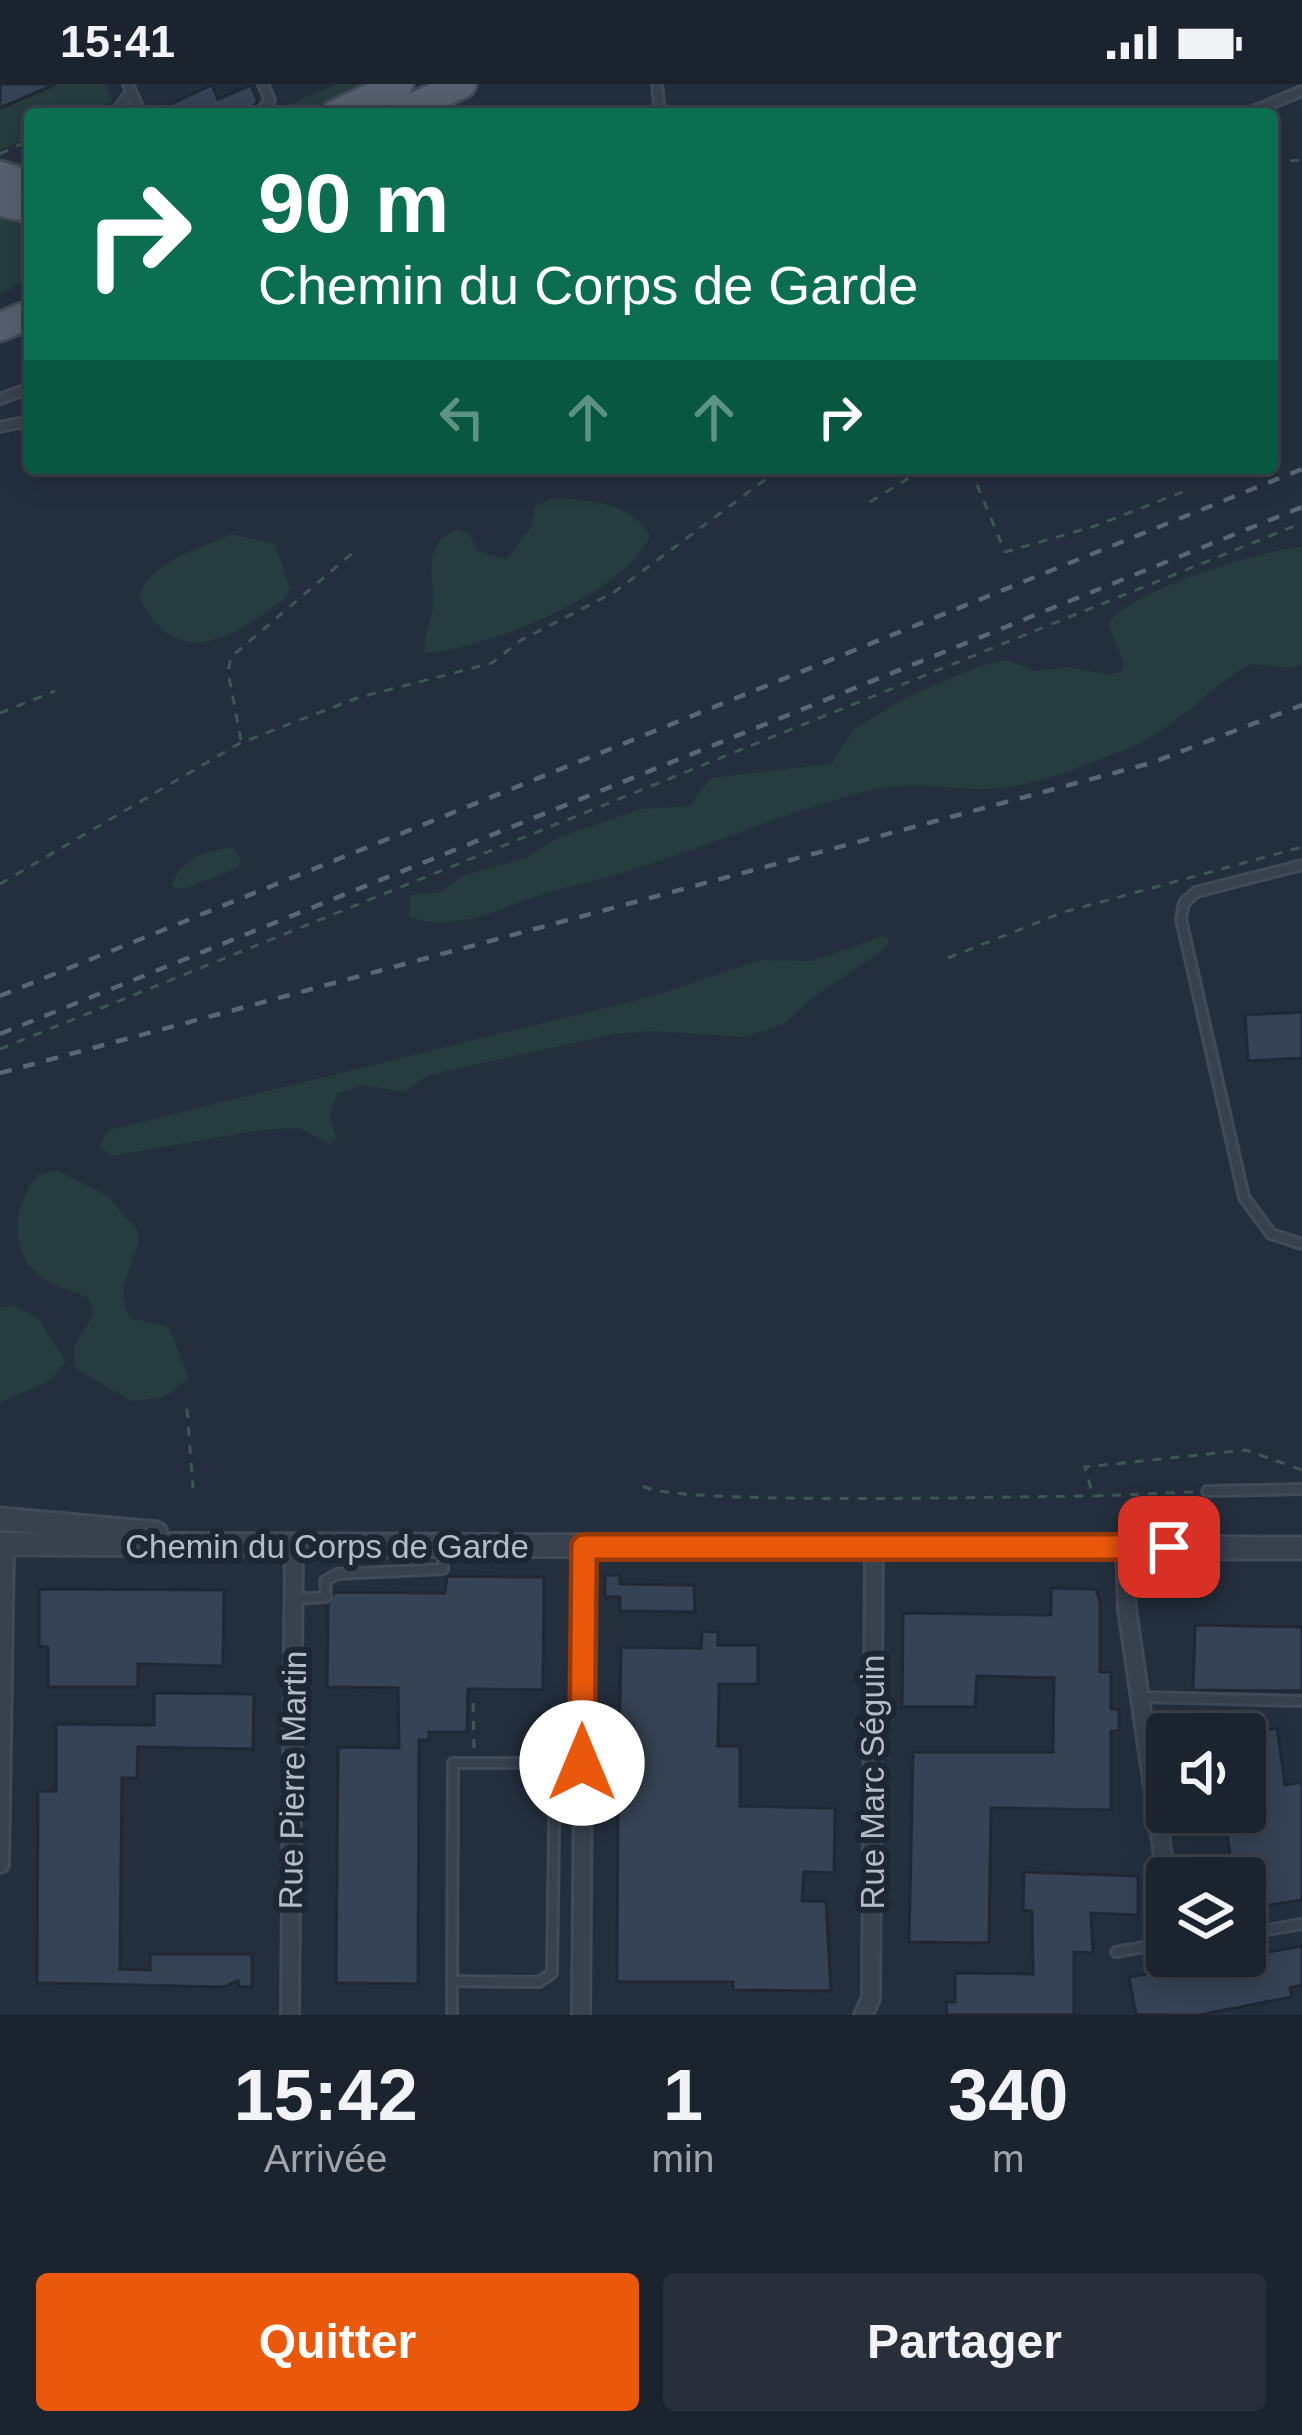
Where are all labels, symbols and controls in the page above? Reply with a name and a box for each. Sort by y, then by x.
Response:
text: 15:41 [60,16,175,67]
icon: right [60,156,216,312]
text: 90 m [258,156,449,250]
text: Chemin du Corps de Garde [258,255,918,315]
icon: left [429,384,495,450]
icon: ahead [555,384,621,450]
icon: ahead [681,384,747,450]
icon: right [807,384,873,450]
pin [1118,1496,1220,1598]
icon: arrive [1136,1514,1202,1580]
street label: Chemin du Corps de Garde [125,1528,529,1565]
street label: Rue Pierre Martin [272,1650,313,1910]
street label: Rue Marc Séguin [854,1655,891,1909]
position arrow [519,1700,645,1826]
map controls [1146,1713,1266,1977]
button: sound [1146,1713,1266,1833]
button: layers [1146,1857,1266,1977]
text: 15:42 [234,2055,418,2135]
text: 1 [663,2055,703,2135]
text: 340 [948,2055,1068,2135]
text: Arrivée [264,2137,388,2180]
text: min [652,2137,714,2180]
text: m [992,2137,1024,2180]
button: Quitter [36,2273,639,2411]
button: Partager [663,2273,1266,2411]

